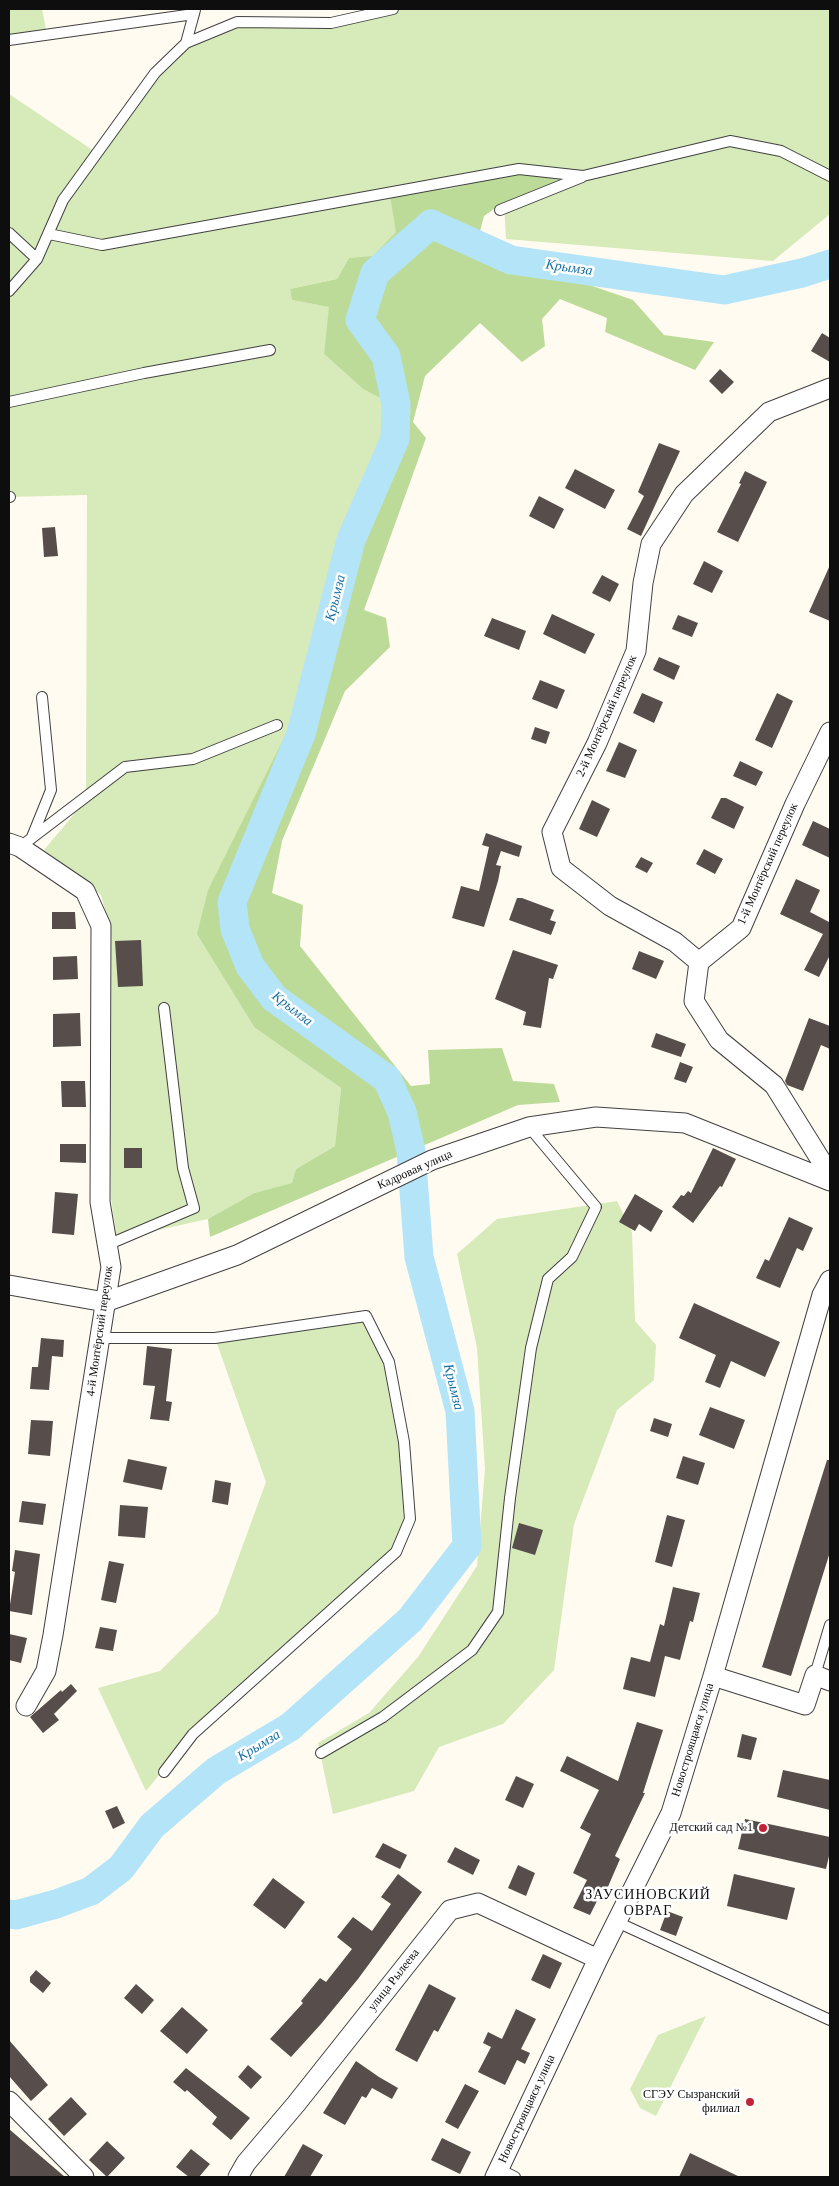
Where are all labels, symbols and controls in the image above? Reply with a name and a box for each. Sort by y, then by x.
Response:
water label: Крымза [544,256,594,280]
water label: Крымза [322,573,350,623]
street label: 2-й Монтёрский переулок [574,653,640,779]
street label: 1-й Монтёрский переулок [735,801,801,927]
water label: Крымза [268,988,316,1030]
street label: Кадровая улица [375,1147,455,1193]
street label: 4-й Монтёрский переулок [84,1265,116,1397]
water label: Крымза [439,1362,467,1412]
street label: Новостроящаяся улица [669,1681,717,1799]
water label: Крымза [234,1727,284,1765]
place label: Детский сад №1 [670,1821,753,1835]
marker: Детский сад №1 [757,1822,769,1834]
district label: ЗАУСИНОВСКИЙ ОВРАГ [584,1887,712,1920]
street label: улица Рылеева [365,1946,423,2014]
street label: Новостроящаяся улица [496,2052,558,2166]
place label: СГЭУ Сызранский филиал [643,2088,740,2116]
marker: СГЭУ Сызранский филиал [744,2096,756,2108]

